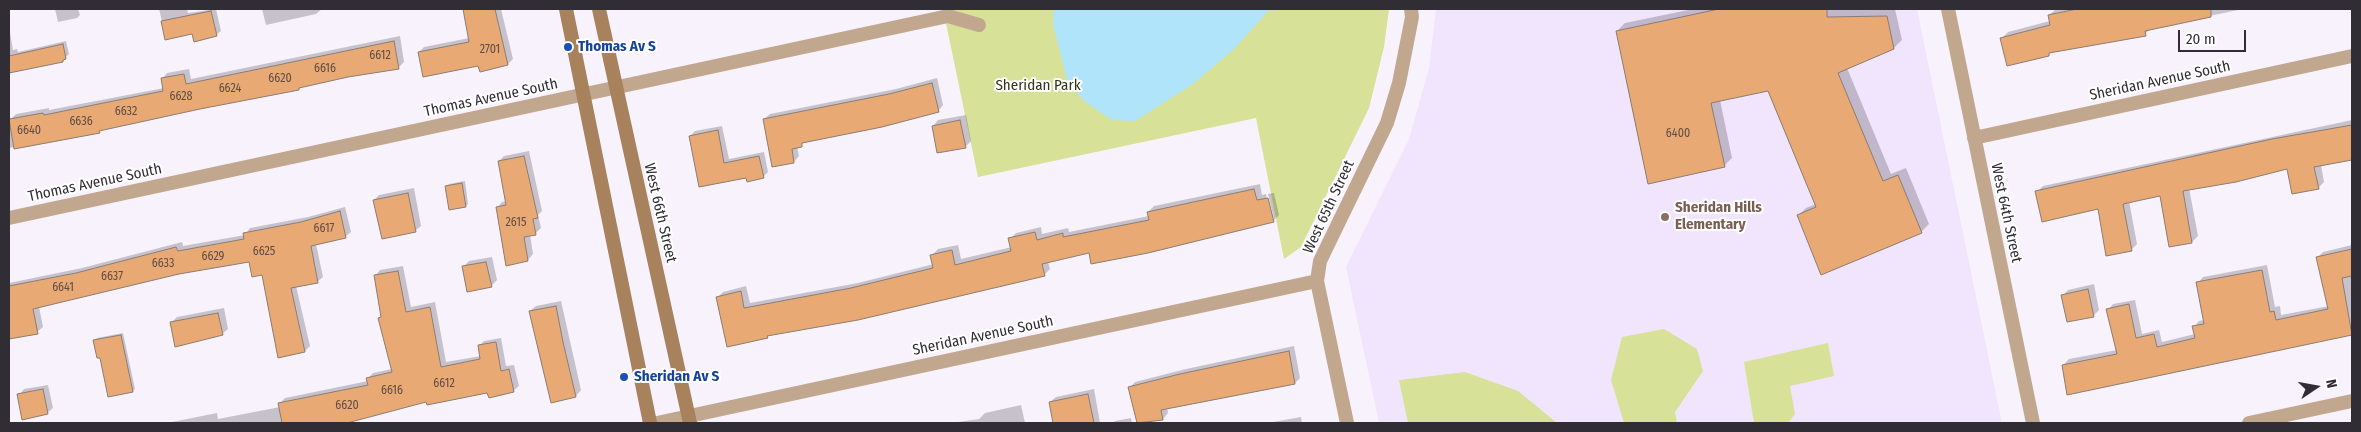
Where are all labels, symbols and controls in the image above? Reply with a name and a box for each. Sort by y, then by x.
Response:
scale bar [2181,20,2248,52]
text: 20 m [2186,30,2216,48]
place label: Thomas Av S [578,38,656,56]
marker: Thomas Av S [562,41,574,53]
house number: 2701 [480,43,500,57]
house number: 6612 [369,49,391,63]
street label: Sheridan Avenue South [2088,57,2232,105]
house number: 6616 [314,62,336,76]
house number: 6620 [268,72,292,86]
street label: Thomas Avenue South [423,75,559,121]
park label: Sheridan Park [995,77,1081,95]
house number: 6624 [219,82,241,96]
house number: 6628 [169,90,193,104]
house number: 6632 [115,105,137,119]
house number: 6636 [69,115,93,129]
house number: 6640 [17,124,41,138]
house number: 6400 [1666,127,1690,141]
street label: West 65th Street [1300,158,1358,256]
street label: Thomas Avenue South [27,160,163,206]
street label: West 66th Street [640,162,680,264]
street label: West 64th Street [1987,162,2025,264]
place label: Sheridan Hills Elementary [1675,199,1762,234]
marker: Sheridan Hills Elementary [1659,211,1671,223]
house number: 2615 [506,216,526,230]
house number: 6617 [314,222,334,236]
house number: 6625 [253,245,275,259]
house number: 6629 [202,250,224,264]
house number: 6633 [152,257,174,271]
house number: 6637 [101,270,123,284]
house number: 6641 [52,281,74,295]
street label: Sheridan Avenue South [911,312,1055,360]
north arrow [2291,362,2341,412]
place label: Sheridan Av S [634,368,719,386]
marker: Sheridan Av S [618,371,630,383]
house number: 6612 [433,377,455,391]
text: N [2322,378,2340,390]
house number: 6616 [381,384,403,398]
house number: 6620 [335,399,359,413]

